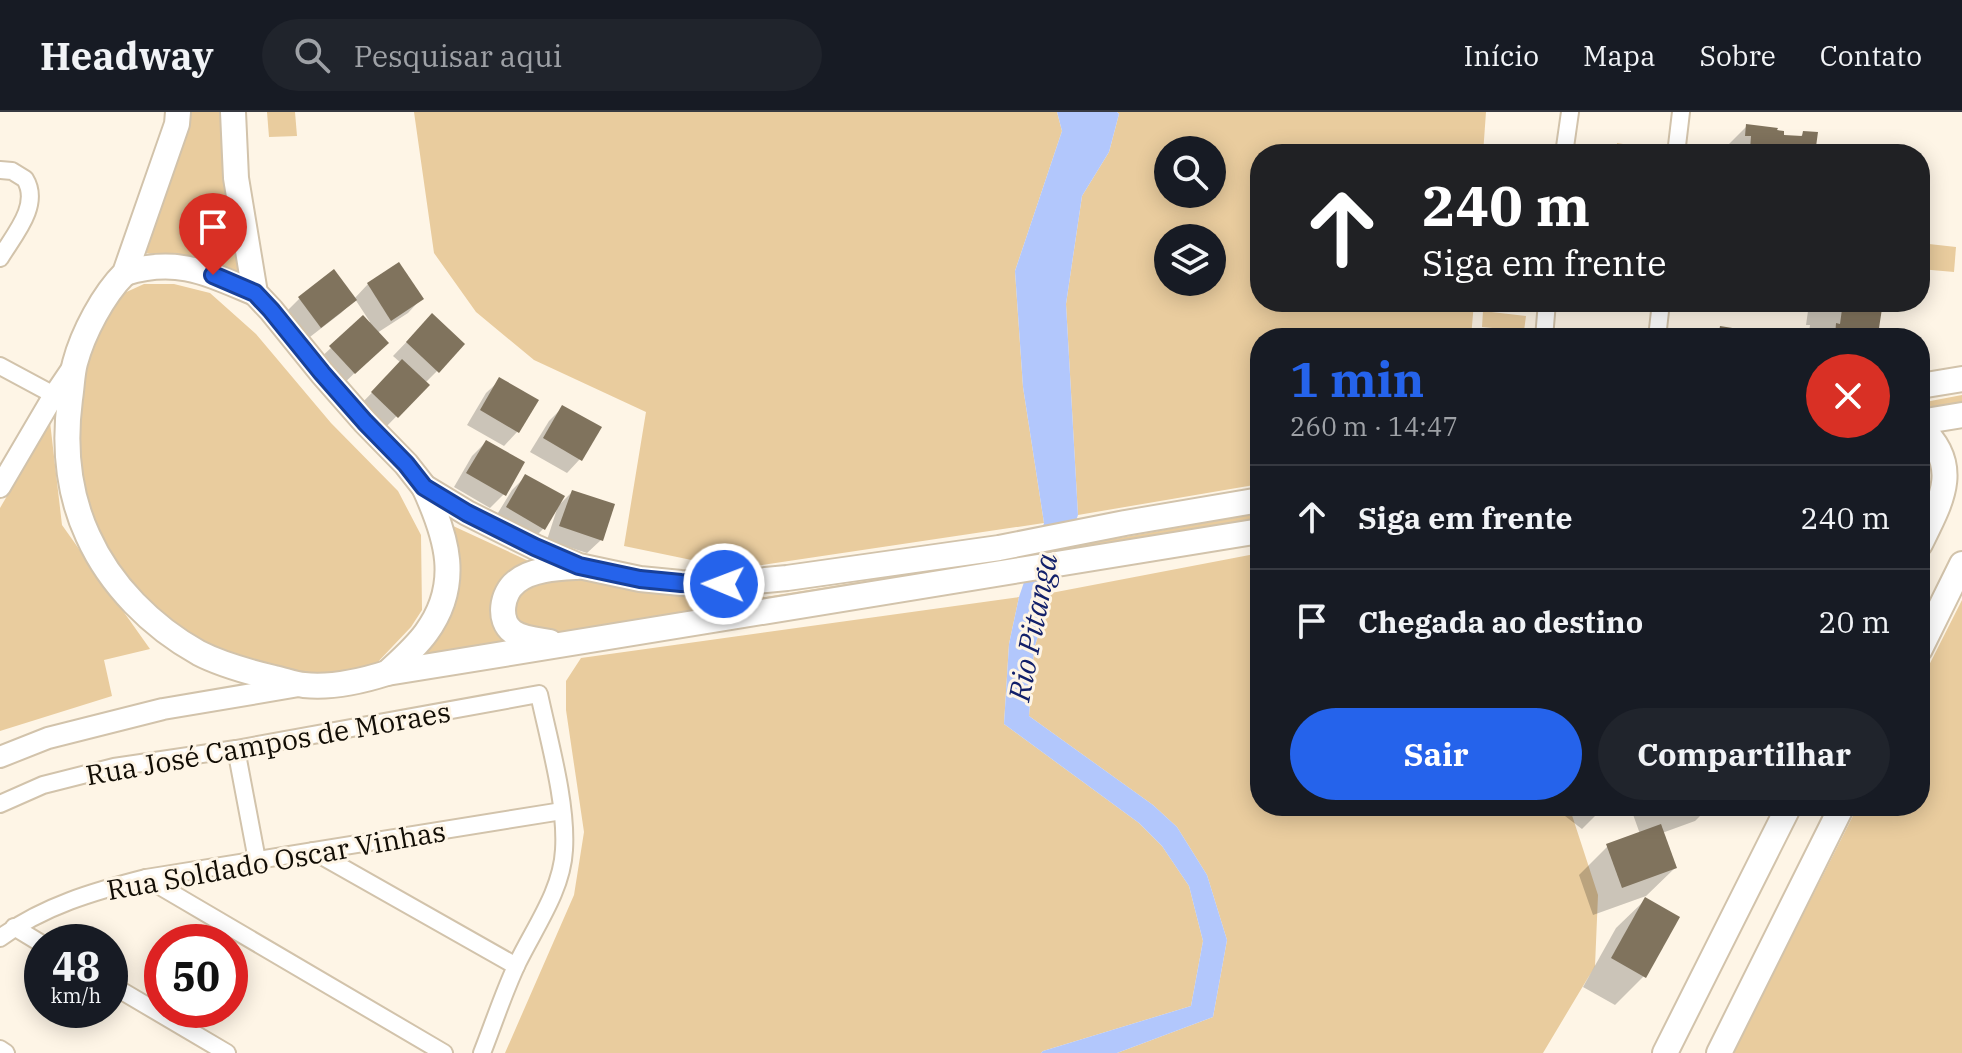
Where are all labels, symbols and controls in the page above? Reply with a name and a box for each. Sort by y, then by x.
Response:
search box [262,19,822,91]
text: Headway [40,31,214,80]
icon: search [290,33,334,77]
text: Pesquisar aqui [354,36,562,75]
text: Início [1464,37,1539,74]
text: Mapa [1583,37,1655,74]
text: Sobre [1699,37,1776,74]
text: Contato [1820,37,1922,74]
map controls [1154,136,1226,296]
button: search [1154,136,1226,208]
text: 240 m [1422,169,1590,241]
icon: ahead [1290,176,1394,280]
pin [179,193,247,275]
icon: arrive [191,205,235,249]
button: layers [1154,224,1226,296]
text: Siga em frente [1422,239,1667,286]
text: 1 min [1290,348,1424,410]
button: close [1806,354,1890,438]
text: 260 m · 14:47 [1290,409,1458,443]
icon: ahead [1290,495,1334,539]
text: Siga em frente [1358,498,1573,537]
text: 240 m [1800,498,1890,537]
position arrow [682,542,766,626]
water label: Rio Pitanga [998,549,1066,705]
icon: arrive [1290,599,1334,643]
text: Chegada ao destino [1358,602,1643,641]
text: 20 m [1818,602,1890,641]
street label: Rua José Campos de Moraes [83,693,453,793]
button: Sair [1290,708,1582,800]
button: Compartilhar [1598,708,1890,800]
street label: Rua Soldado Oscar Vinhas [104,812,448,908]
speed limit sign: 50 [144,924,248,1028]
text: 48 [52,940,100,992]
text: km/h [51,982,101,1009]

